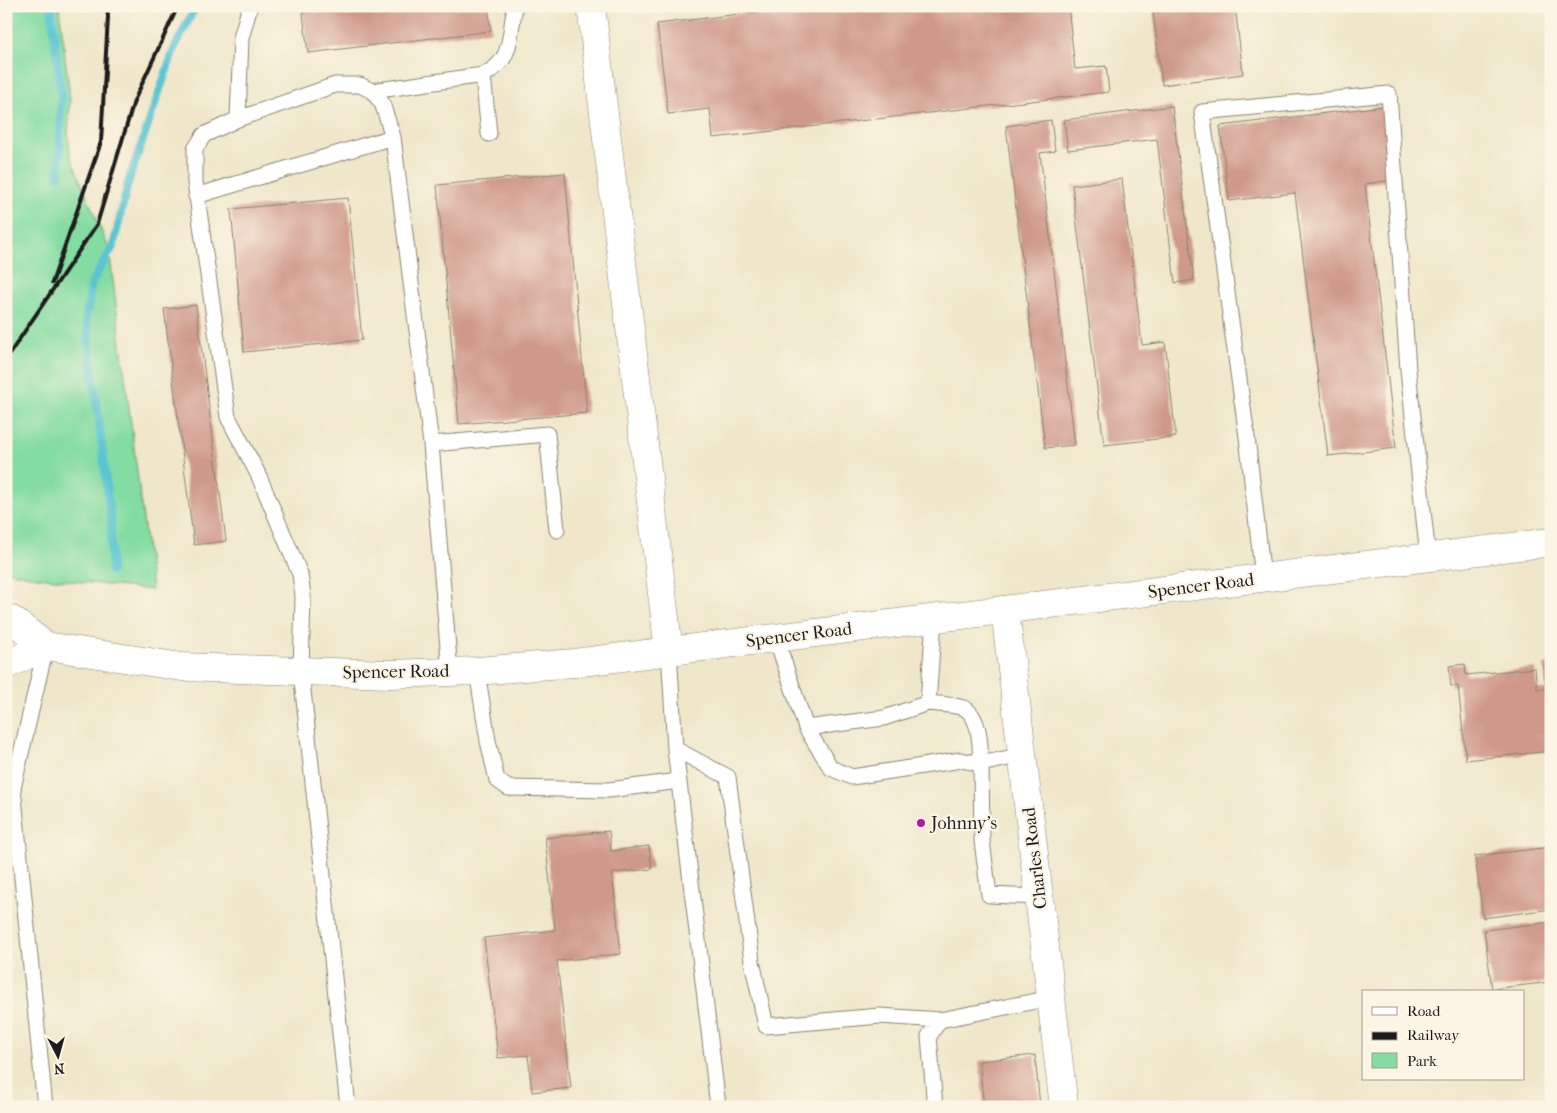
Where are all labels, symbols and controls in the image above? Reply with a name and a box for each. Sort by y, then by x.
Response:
street label: Spencer Road [1147,569,1255,603]
street label: Spencer Road [745,618,853,652]
street label: Spencer Road [342,661,450,683]
street label: Charles Road [1018,806,1052,910]
place label: Johnny's [929,813,998,834]
marker: Johnny's [915,817,927,829]
legend [1362,990,1524,1080]
text: Road [1407,1002,1441,1020]
text: Railway [1407,1026,1460,1044]
north arrow [32,1030,82,1080]
text: Park [1407,1052,1437,1070]
text: N [53,1059,65,1077]

